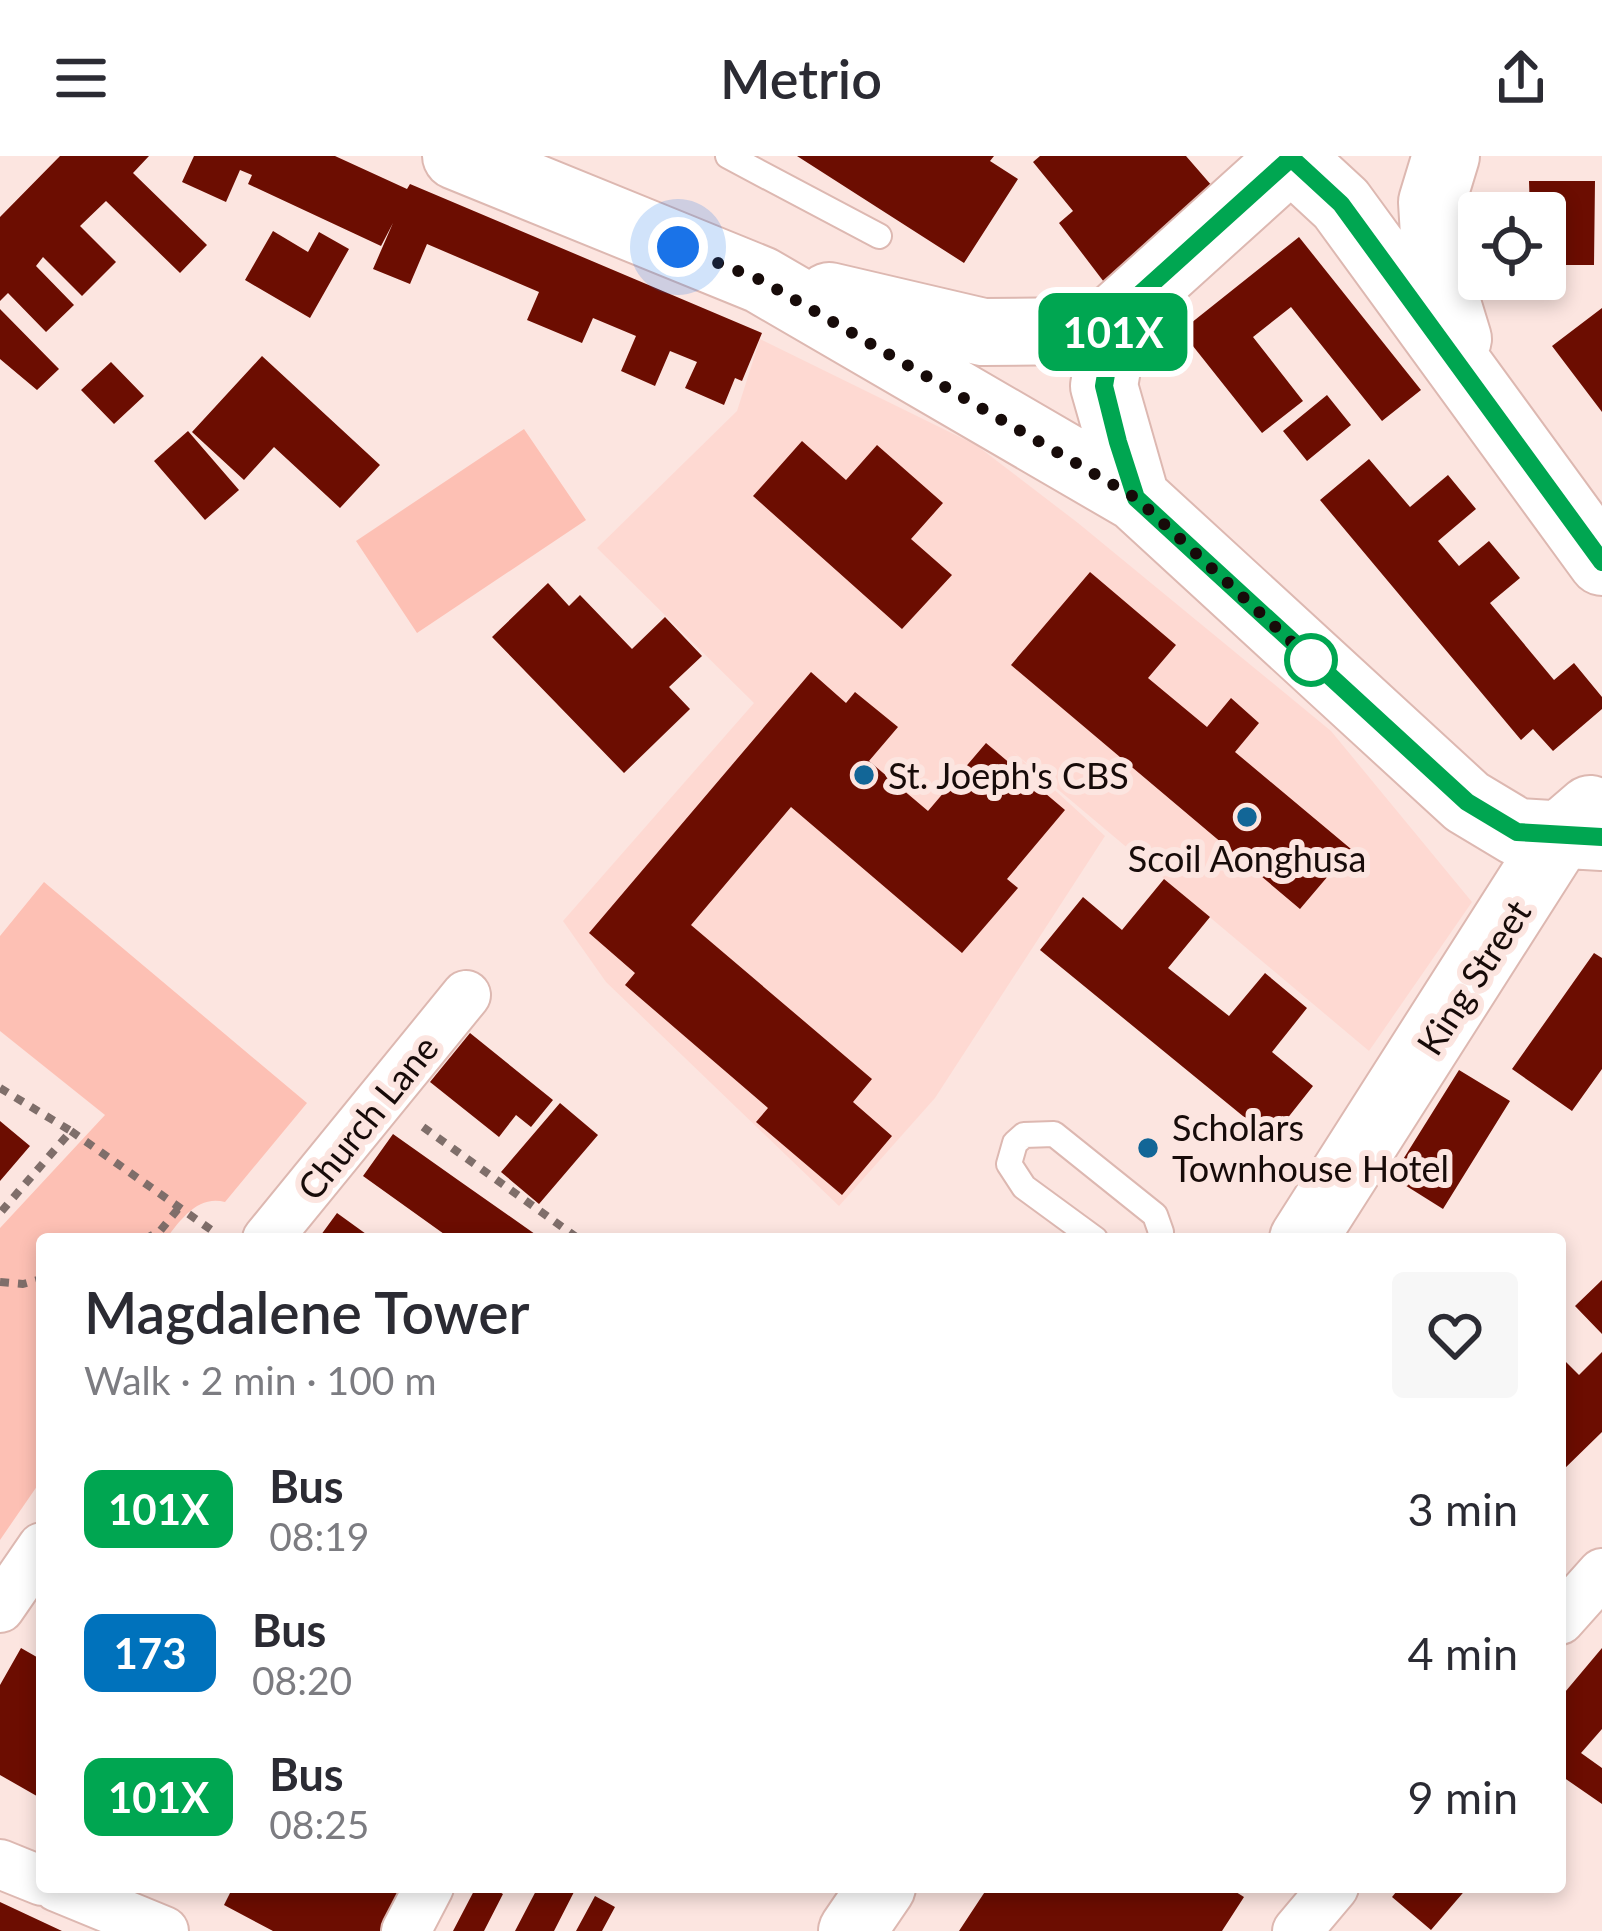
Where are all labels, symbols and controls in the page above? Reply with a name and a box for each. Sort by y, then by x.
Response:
icon: menu [48,45,114,111]
icon: share [1488,45,1554,111]
text: Metrio [720,46,882,111]
map controls [1458,192,1566,300]
button: locate [1458,192,1566,300]
your location [648,217,708,277]
line badge: 101X [1029,293,1197,371]
text: 101X [1062,307,1164,357]
unlabelled marker [1286,635,1336,685]
place label: St. Joeph's CBS [888,753,1129,797]
marker: St. Joeph's CBS [851,762,877,788]
marker: Scoil Aonghusa [1234,804,1260,830]
place label: Scoil Aonghusa [1128,836,1366,880]
street label: King Street [1407,891,1539,1062]
street label: Church Lane [287,1026,447,1208]
place label: Scholars Townhouse Hotel [1172,1105,1449,1190]
marker: Scholars Townhouse Hotel [1135,1135,1161,1161]
button: heart [1392,1272,1518,1398]
text: Magdalene Tower [84,1278,530,1346]
text: Walk · 2 min · 100 m [84,1357,437,1403]
text: Bus [269,1459,344,1513]
text: 3 min [1407,1482,1518,1536]
text: 101X [108,1484,209,1534]
text: 08:19 [269,1513,369,1559]
text: Bus [252,1603,326,1657]
text: 4 min [1407,1626,1518,1680]
text: 173 [113,1628,187,1678]
text: 08:20 [252,1657,352,1703]
text: Bus [269,1747,344,1801]
text: 9 min [1407,1770,1518,1824]
text: 101X [108,1772,209,1822]
text: 08:25 [269,1801,369,1847]

